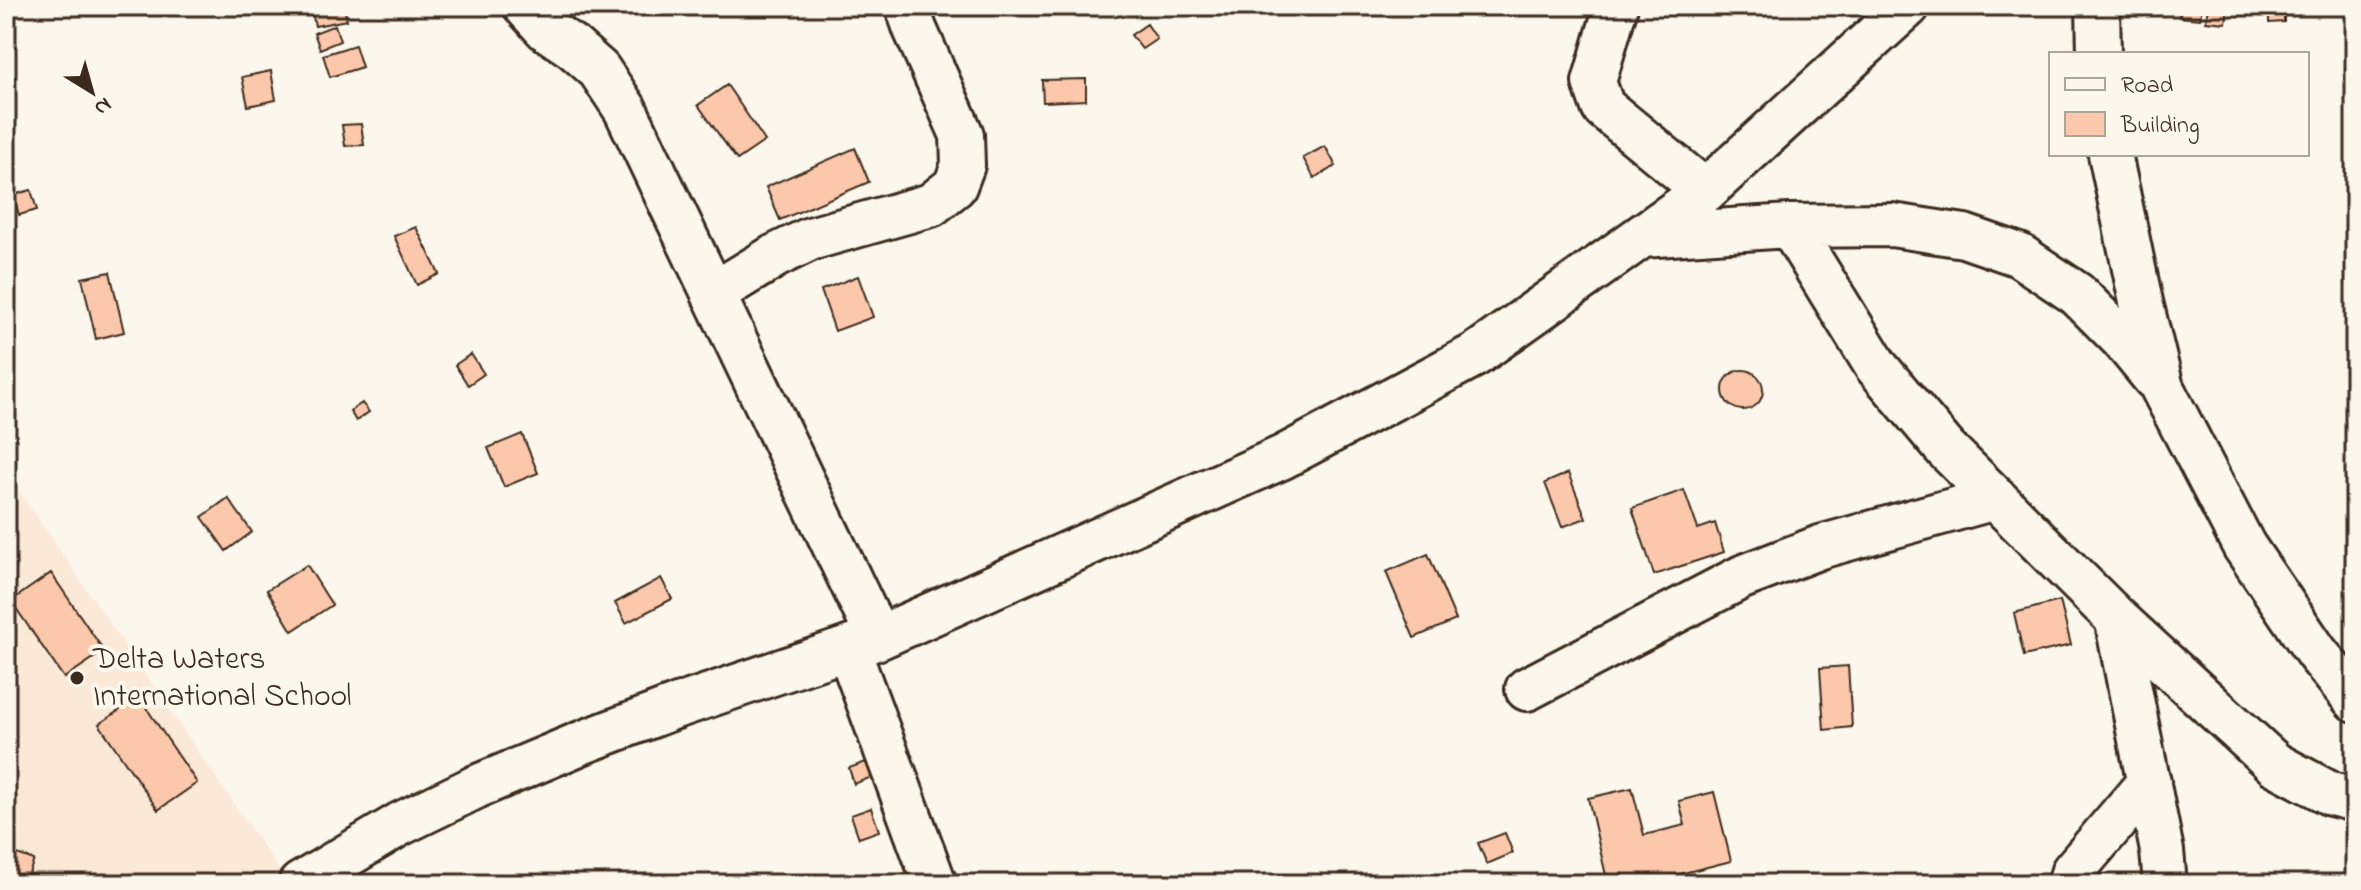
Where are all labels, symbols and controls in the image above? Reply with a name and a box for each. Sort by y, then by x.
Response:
north arrow [52,52,132,132]
legend [2049,52,2309,156]
text: Road [2121,69,2174,104]
text: N [87,88,118,123]
text: Building [2120,109,2200,144]
place label: Delta Waters International School [92,637,352,721]
marker: Delta Waters International School [68,669,86,687]

